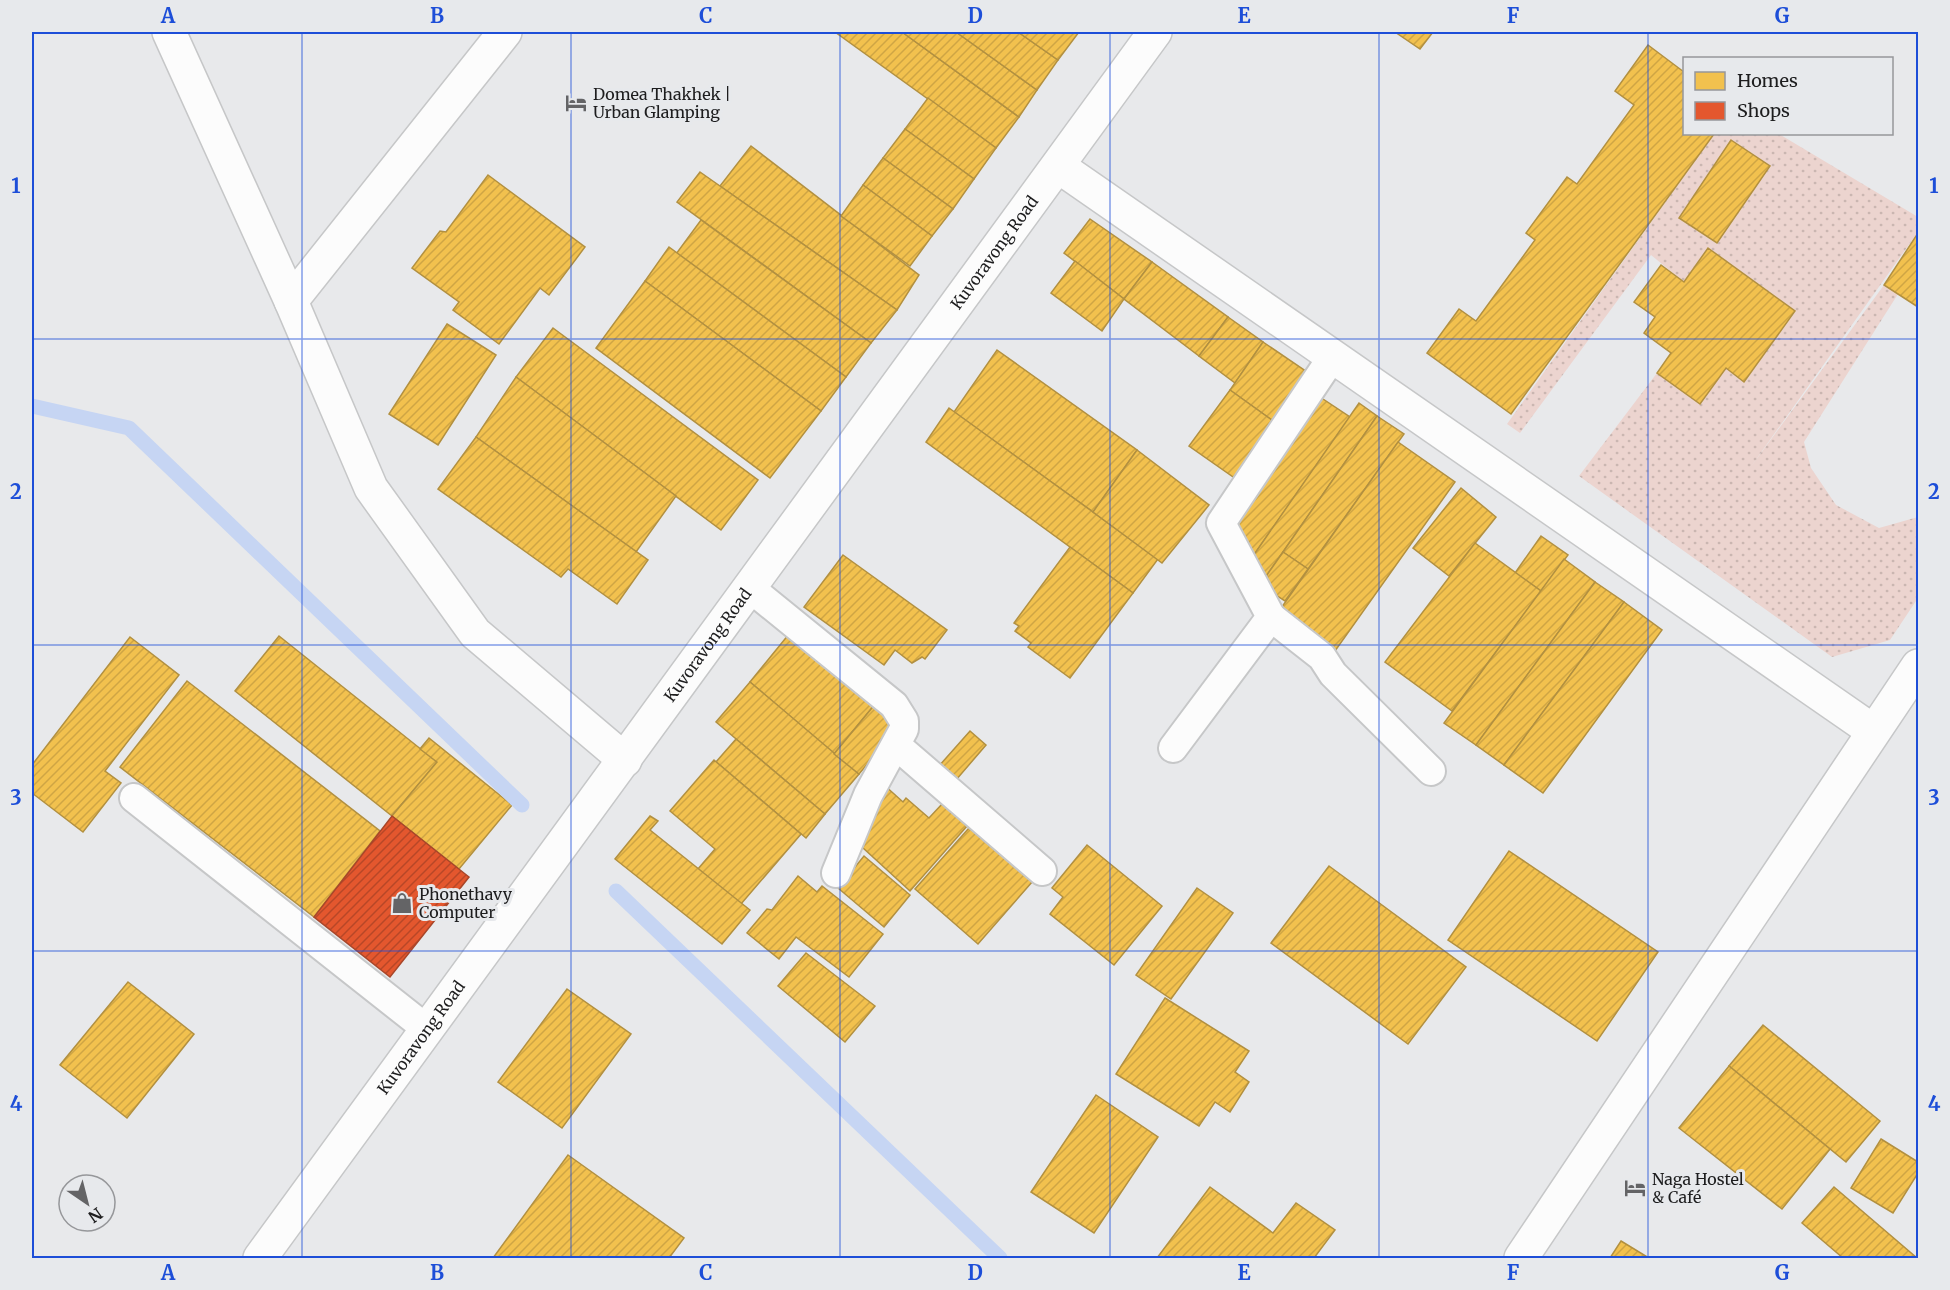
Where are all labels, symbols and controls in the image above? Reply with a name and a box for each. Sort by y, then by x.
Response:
text: A [160,3,176,28]
text: B [430,3,444,28]
text: C [699,3,713,28]
text: D [967,3,983,28]
text: E [1237,3,1251,28]
text: F [1507,3,1520,28]
text: G [1775,3,1790,28]
legend [1683,57,1893,135]
text: Homes [1737,69,1798,92]
place label: Domea Thakhek | Urban Glamping [593,84,731,122]
hotel icon: Domea Thakhek | Urban Glamping [564,91,588,115]
text: Shops [1737,99,1790,122]
text: 1 [11,173,21,198]
text: 1 [1929,173,1939,198]
street label: Kuvoravong Road [946,192,1042,313]
text: 2 [10,479,22,504]
text: 2 [1928,479,1940,504]
street label: Kuvoravong Road [659,584,756,706]
text: 3 [10,785,22,810]
text: 3 [1928,785,1940,810]
place label: Phonethavy Computer [419,884,513,922]
shop icon: Phonethavy Computer [390,891,414,915]
street label: Kuvoravong Road [373,977,469,1098]
text: 4 [10,1091,23,1116]
text: 4 [1928,1091,1941,1116]
place label: Naga Hostel & Café [1652,1169,1744,1207]
north arrow [57,1173,117,1233]
hotel icon: Naga Hostel & Café [1623,1176,1647,1200]
text: N [84,1203,107,1227]
text: A [160,1260,176,1285]
text: B [430,1260,444,1285]
text: C [699,1260,713,1285]
text: D [967,1260,983,1285]
text: E [1237,1260,1251,1285]
text: F [1507,1260,1520,1285]
text: G [1775,1260,1790,1285]

